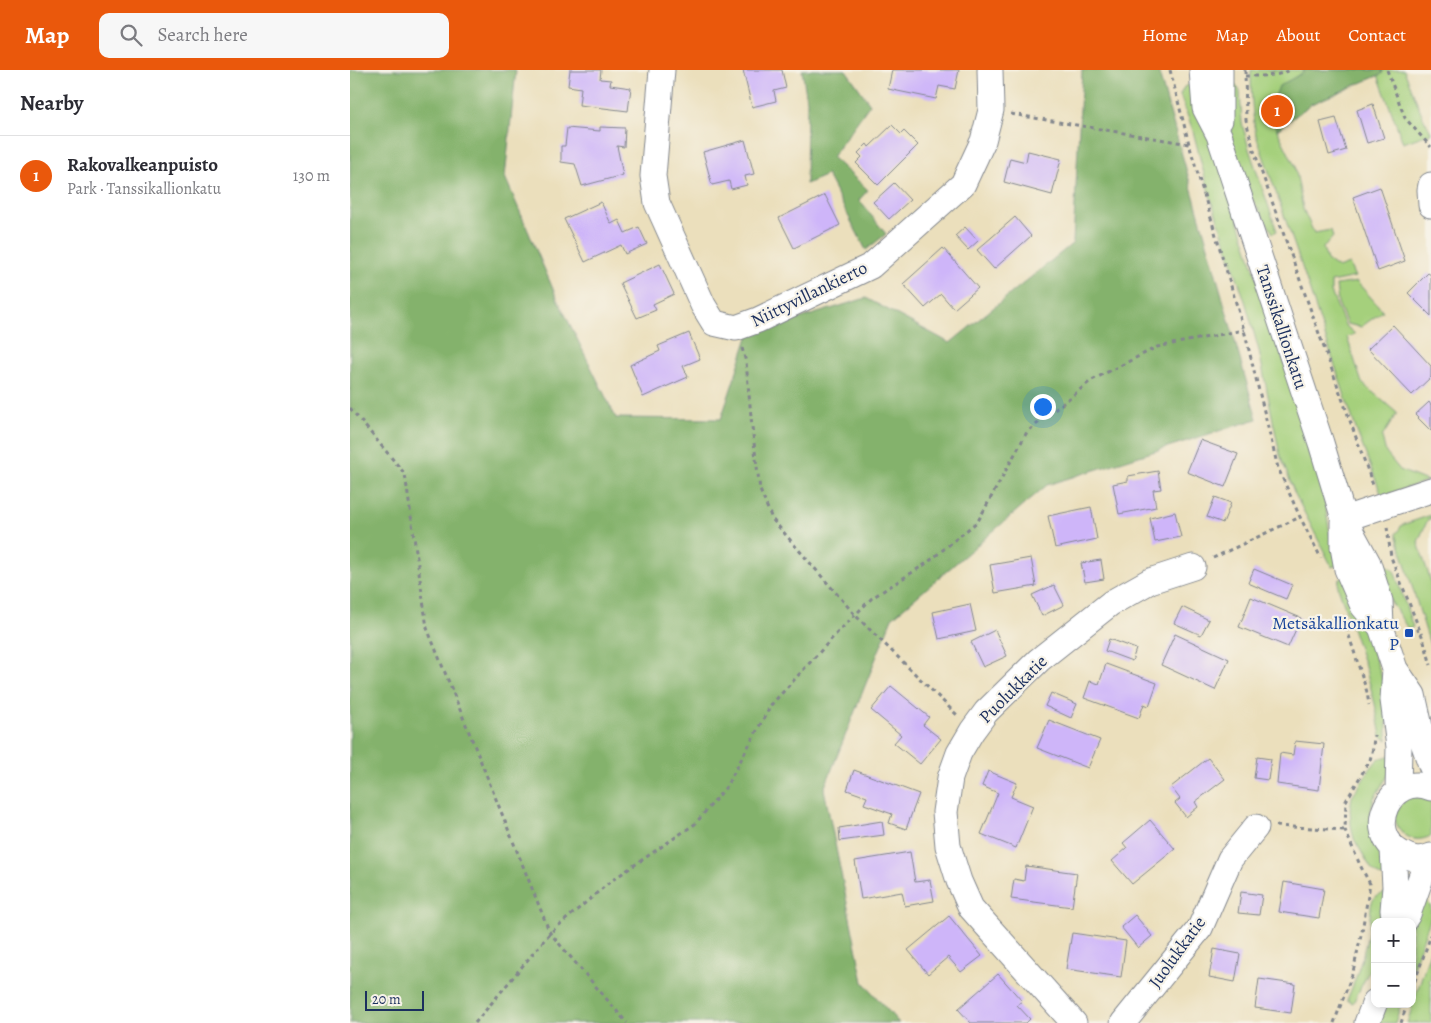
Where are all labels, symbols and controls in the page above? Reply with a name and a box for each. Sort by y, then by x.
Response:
search box [99,13,449,58]
text: Map [25,19,69,51]
icon: search [117,21,145,49]
text: Search here [157,22,248,48]
text: Home [1142,23,1187,47]
text: Map [1215,23,1248,47]
text: About [1276,23,1320,47]
text: Contact [1348,23,1406,47]
text: Nearby [20,89,83,117]
pin: 1 [1261,92,1293,130]
text: Rakovalkeanpuisto [67,152,218,178]
text: 1 [33,165,39,187]
text: 130 m [293,165,330,187]
text: Park · Tanssikallionkatu [67,178,221,200]
street label: Niittyvillankierto [747,255,871,333]
street label: Tanssikallionkatu [1251,262,1313,392]
your location [1030,394,1056,420]
place label: Metsäkallionkatu P [1272,611,1399,656]
marker: Metsäkallionkatu P [1403,627,1415,639]
street label: Puolukkatie [973,649,1053,729]
street label: Juolukkatie [1143,911,1211,993]
map controls [1371,918,1416,1008]
button: + [1371,918,1416,963]
button: − [1371,963,1416,1008]
scale bar [365,988,424,1011]
text: 20 m [372,990,401,1009]

